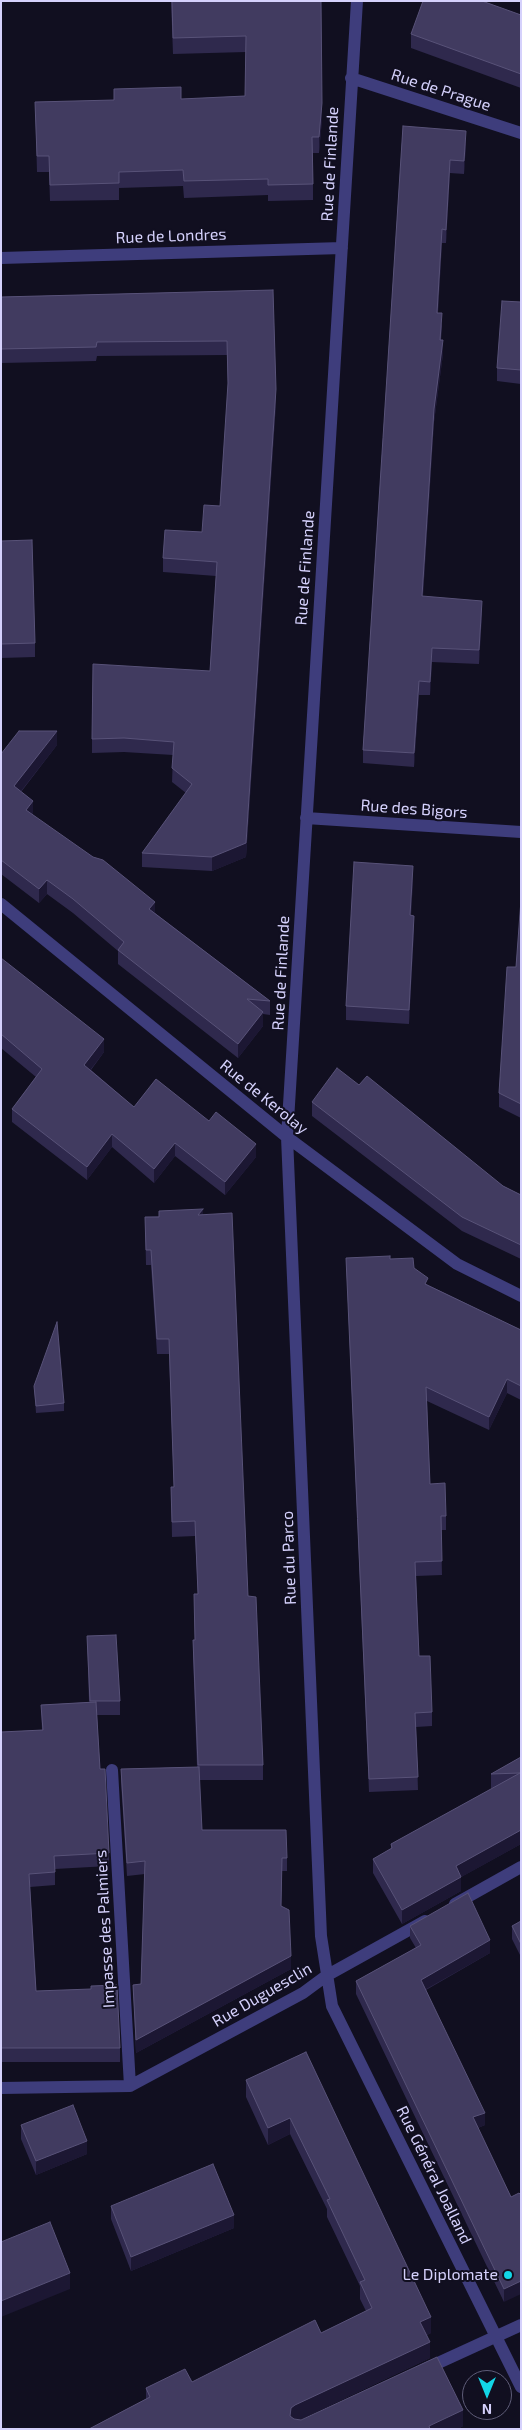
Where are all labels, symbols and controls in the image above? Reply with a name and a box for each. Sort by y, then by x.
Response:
street label: Rue de Prague [389,65,493,115]
street label: Rue de Finlande [317,106,343,222]
street label: Rue de Londres [115,224,227,248]
street label: Rue de Finlande [291,510,319,626]
street label: Rue des Bigors [360,796,468,822]
street label: Rue de Finlande [268,915,294,1031]
street label: Rue de Kerolay [216,1056,312,1138]
street label: Rue du Parco [278,1511,300,1605]
street label: Impasse des Palmiers [91,1850,119,2008]
street label: Rue Duguesclin [209,1959,315,2031]
street label: Rue Général Joalland [392,2103,476,2247]
place label: Le Diplomate [402,2265,498,2285]
marker: Le Diplomate [502,2269,514,2281]
north arrow [462,2370,512,2420]
text: N [482,2401,492,2418]

